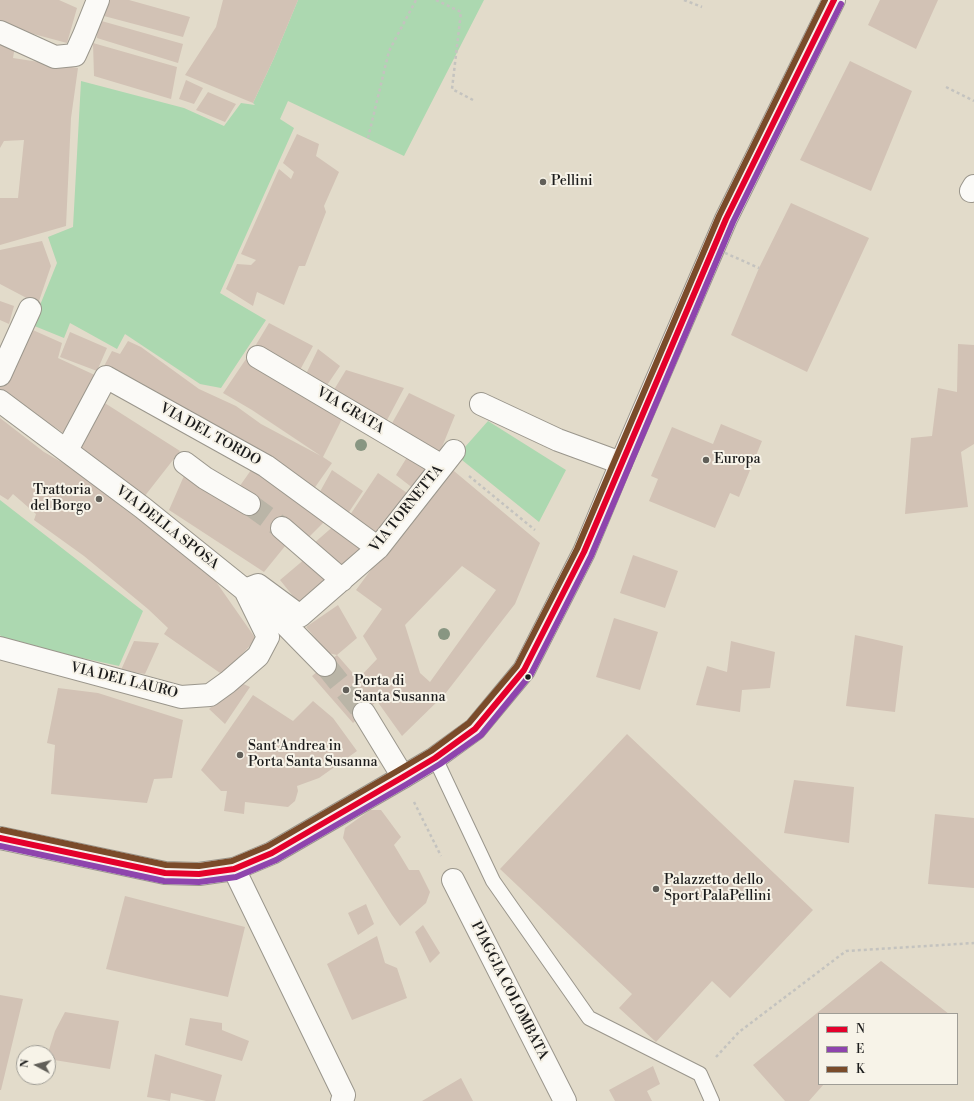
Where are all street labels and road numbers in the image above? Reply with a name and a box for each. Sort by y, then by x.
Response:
street label: VIA GRATA [313,384,387,438]
street label: VIA DEL TORDO [157,400,263,470]
street label: VIA TORNETTA [367,462,447,556]
street label: VIA DELLA SPOSA [112,483,222,573]
street label: VIA DEL LAURO [69,660,179,702]
street label: PIAGGIA COLOMBATA [467,919,551,1063]

